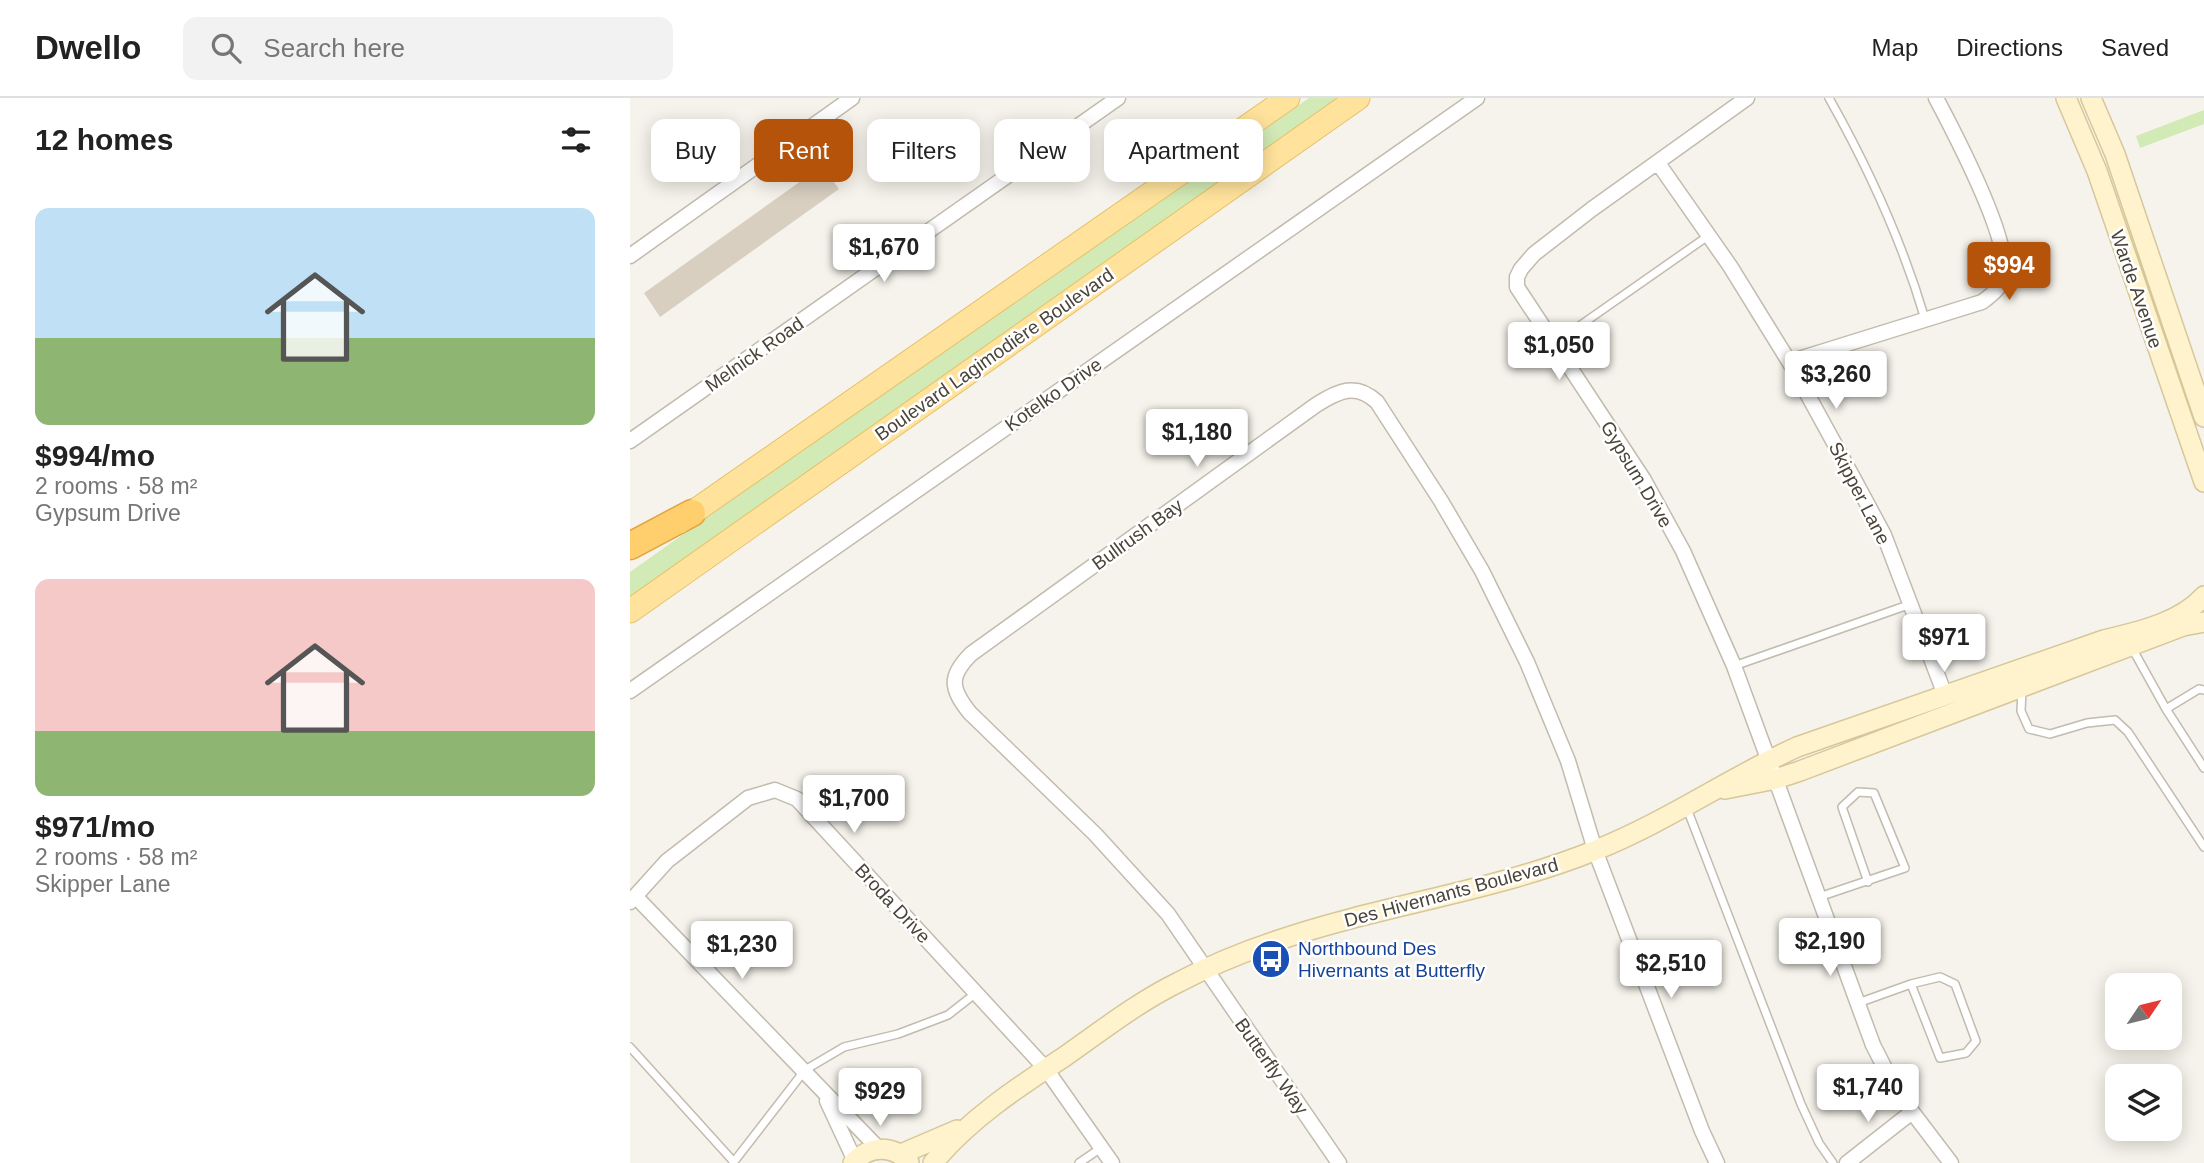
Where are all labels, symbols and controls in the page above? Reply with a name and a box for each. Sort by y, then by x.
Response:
search box [183,17,673,80]
text: Dwello [35,29,141,66]
icon: search [207,29,245,67]
text: Search here [263,33,405,63]
text: Map [1872,34,1918,61]
text: Directions [1956,34,2063,61]
text: Saved [2101,34,2169,61]
chip: Buy [651,119,740,182]
chip: Rent [754,119,853,182]
chip: Filters [867,119,980,182]
chip: New [994,119,1090,182]
chip: Apartment [1104,119,1263,182]
icon: filters [557,121,595,159]
text: 12 homes [35,123,173,156]
pin: $1,670 [827,225,941,284]
street label: Warde Avenue [2106,227,2167,351]
text: $1,670 [849,234,919,260]
pin: $994 [1968,242,2050,302]
text: $994 [1983,252,2035,278]
icon: home [252,254,378,380]
street label: Boulevard Lagimodière Boulevard [871,264,1118,445]
street label: Melnick Road [701,313,807,396]
pin: $1,050 [1502,322,1616,382]
text: $1,050 [1524,332,1594,358]
pin: $3,260 [1779,352,1893,411]
street label: Kotelko Drive [1001,353,1106,435]
text: $3,260 [1801,361,1871,387]
pin: $1,180 [1140,410,1254,469]
street label: Gypsum Drive [1597,417,1677,531]
text: $1,180 [1162,419,1232,445]
text: $994/mo [35,439,155,472]
street label: Skipper Lane [1825,439,1894,548]
text: 2 rooms · 58 m² [35,473,197,499]
street label: Bullrush Bay [1088,494,1187,574]
text: Gypsum Drive [35,500,181,526]
pin: $971 [1903,614,1985,674]
text: $971 [1918,624,1970,650]
icon: home [252,625,378,751]
pin: $1,700 [797,776,911,835]
text: $1,700 [819,785,889,811]
text: $971/mo [35,810,155,843]
text: 2 rooms · 58 m² [35,844,197,870]
street label: Des Hivernants Boulevard [1342,854,1560,931]
street label: Broda Drive [851,859,935,947]
text: Skipper Lane [35,871,171,897]
pin: $2,190 [1773,918,1887,978]
pin: $1,230 [685,922,799,981]
text: $2,190 [1795,928,1865,954]
text: $1,230 [707,931,777,957]
bus stop icon: Northbound Des Hivernants at Butterfly [1250,938,1292,980]
place label: Northbound Des Hivernants at Butterfly [1298,938,1485,981]
pin: $2,510 [1614,940,1728,1000]
text: $2,510 [1636,950,1706,976]
north arrow [2105,973,2182,1050]
map controls [2105,973,2182,1141]
street label: Butterfly Way [1231,1014,1313,1119]
button: layers [2105,1064,2182,1141]
pin: $1,740 [1811,1065,1925,1124]
pin: $929 [839,1068,921,1128]
text: $1,740 [1833,1074,1903,1100]
text: $929 [854,1078,906,1104]

